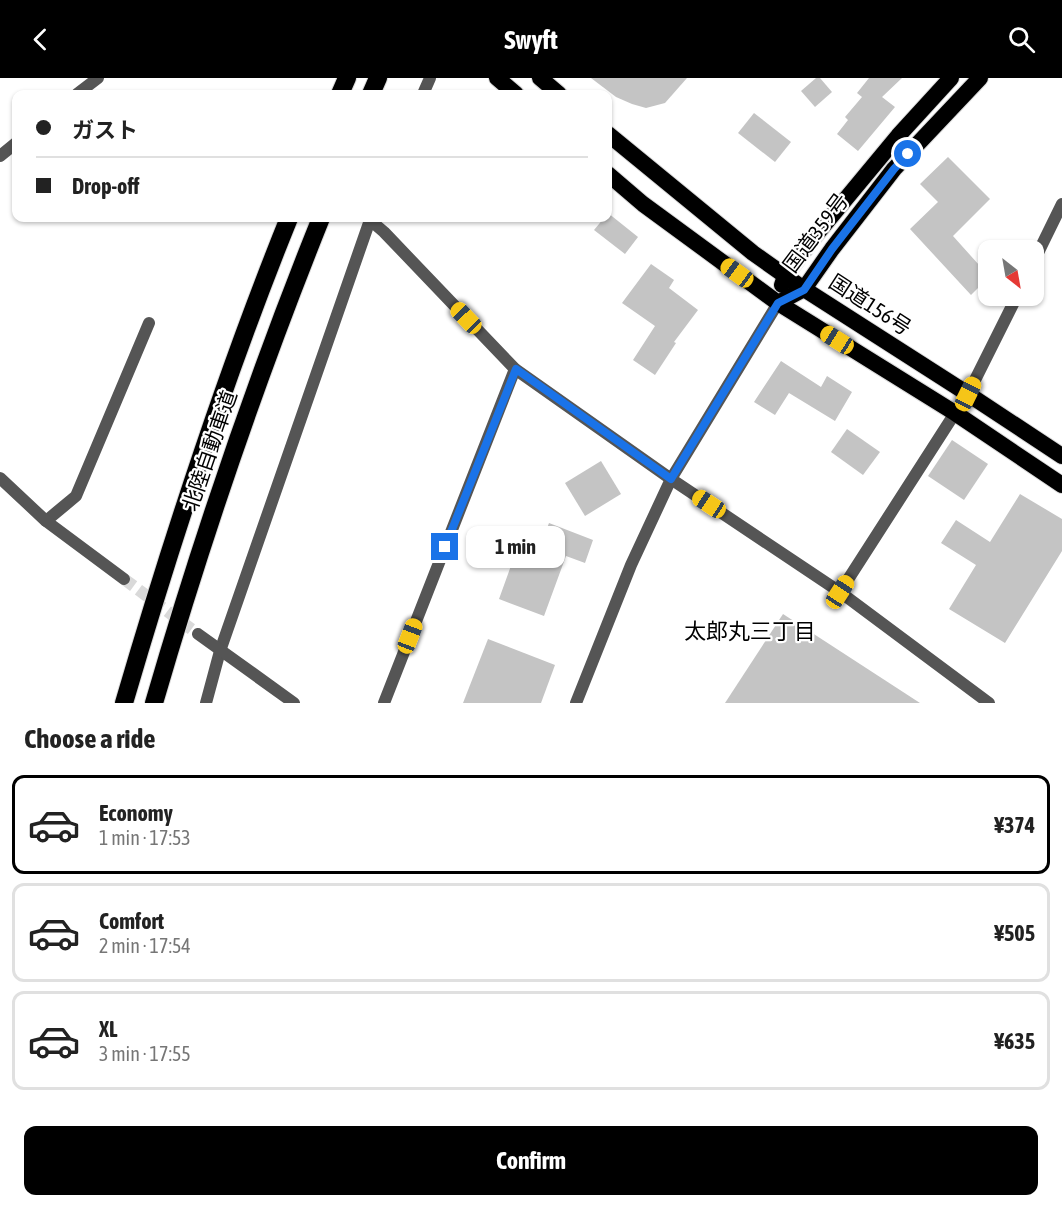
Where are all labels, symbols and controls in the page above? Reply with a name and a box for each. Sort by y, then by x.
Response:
icon: back [24,23,57,56]
icon: search [1005,23,1038,56]
text: Swyft [504,24,558,55]
text: ガスト [72,117,138,143]
route start [894,140,921,167]
text: Drop-off [72,173,139,199]
street label: 国道359号 [778,188,853,277]
north arrow [978,240,1044,306]
map controls [978,240,1044,306]
car [717,255,757,291]
street label: 国道156号 [825,269,916,339]
car [447,299,485,337]
car [817,323,857,357]
car [952,374,984,414]
street label: 北陸自動車道 [177,387,241,514]
car [689,487,729,521]
callout: 1 min [466,526,565,568]
route end [431,533,458,560]
text: 1 min [495,535,536,558]
car [823,572,857,612]
car [395,616,425,656]
district label: 太郎丸三丁目 [684,618,816,644]
text: Choose a ride [24,723,156,754]
icon: car [27,798,81,852]
text: Economy [99,800,173,826]
text: ¥374 [994,812,1035,838]
text: 1 min · 17:53 [99,826,191,849]
icon: car [27,906,81,960]
text: Comfort [99,908,164,934]
text: ¥505 [994,920,1035,946]
text: 2 min · 17:54 [99,934,191,957]
icon: car [27,1014,81,1068]
text: XL [99,1016,117,1042]
text: ¥635 [994,1028,1035,1054]
text: 3 min · 17:55 [99,1042,191,1065]
button: Confirm [24,1126,1038,1195]

